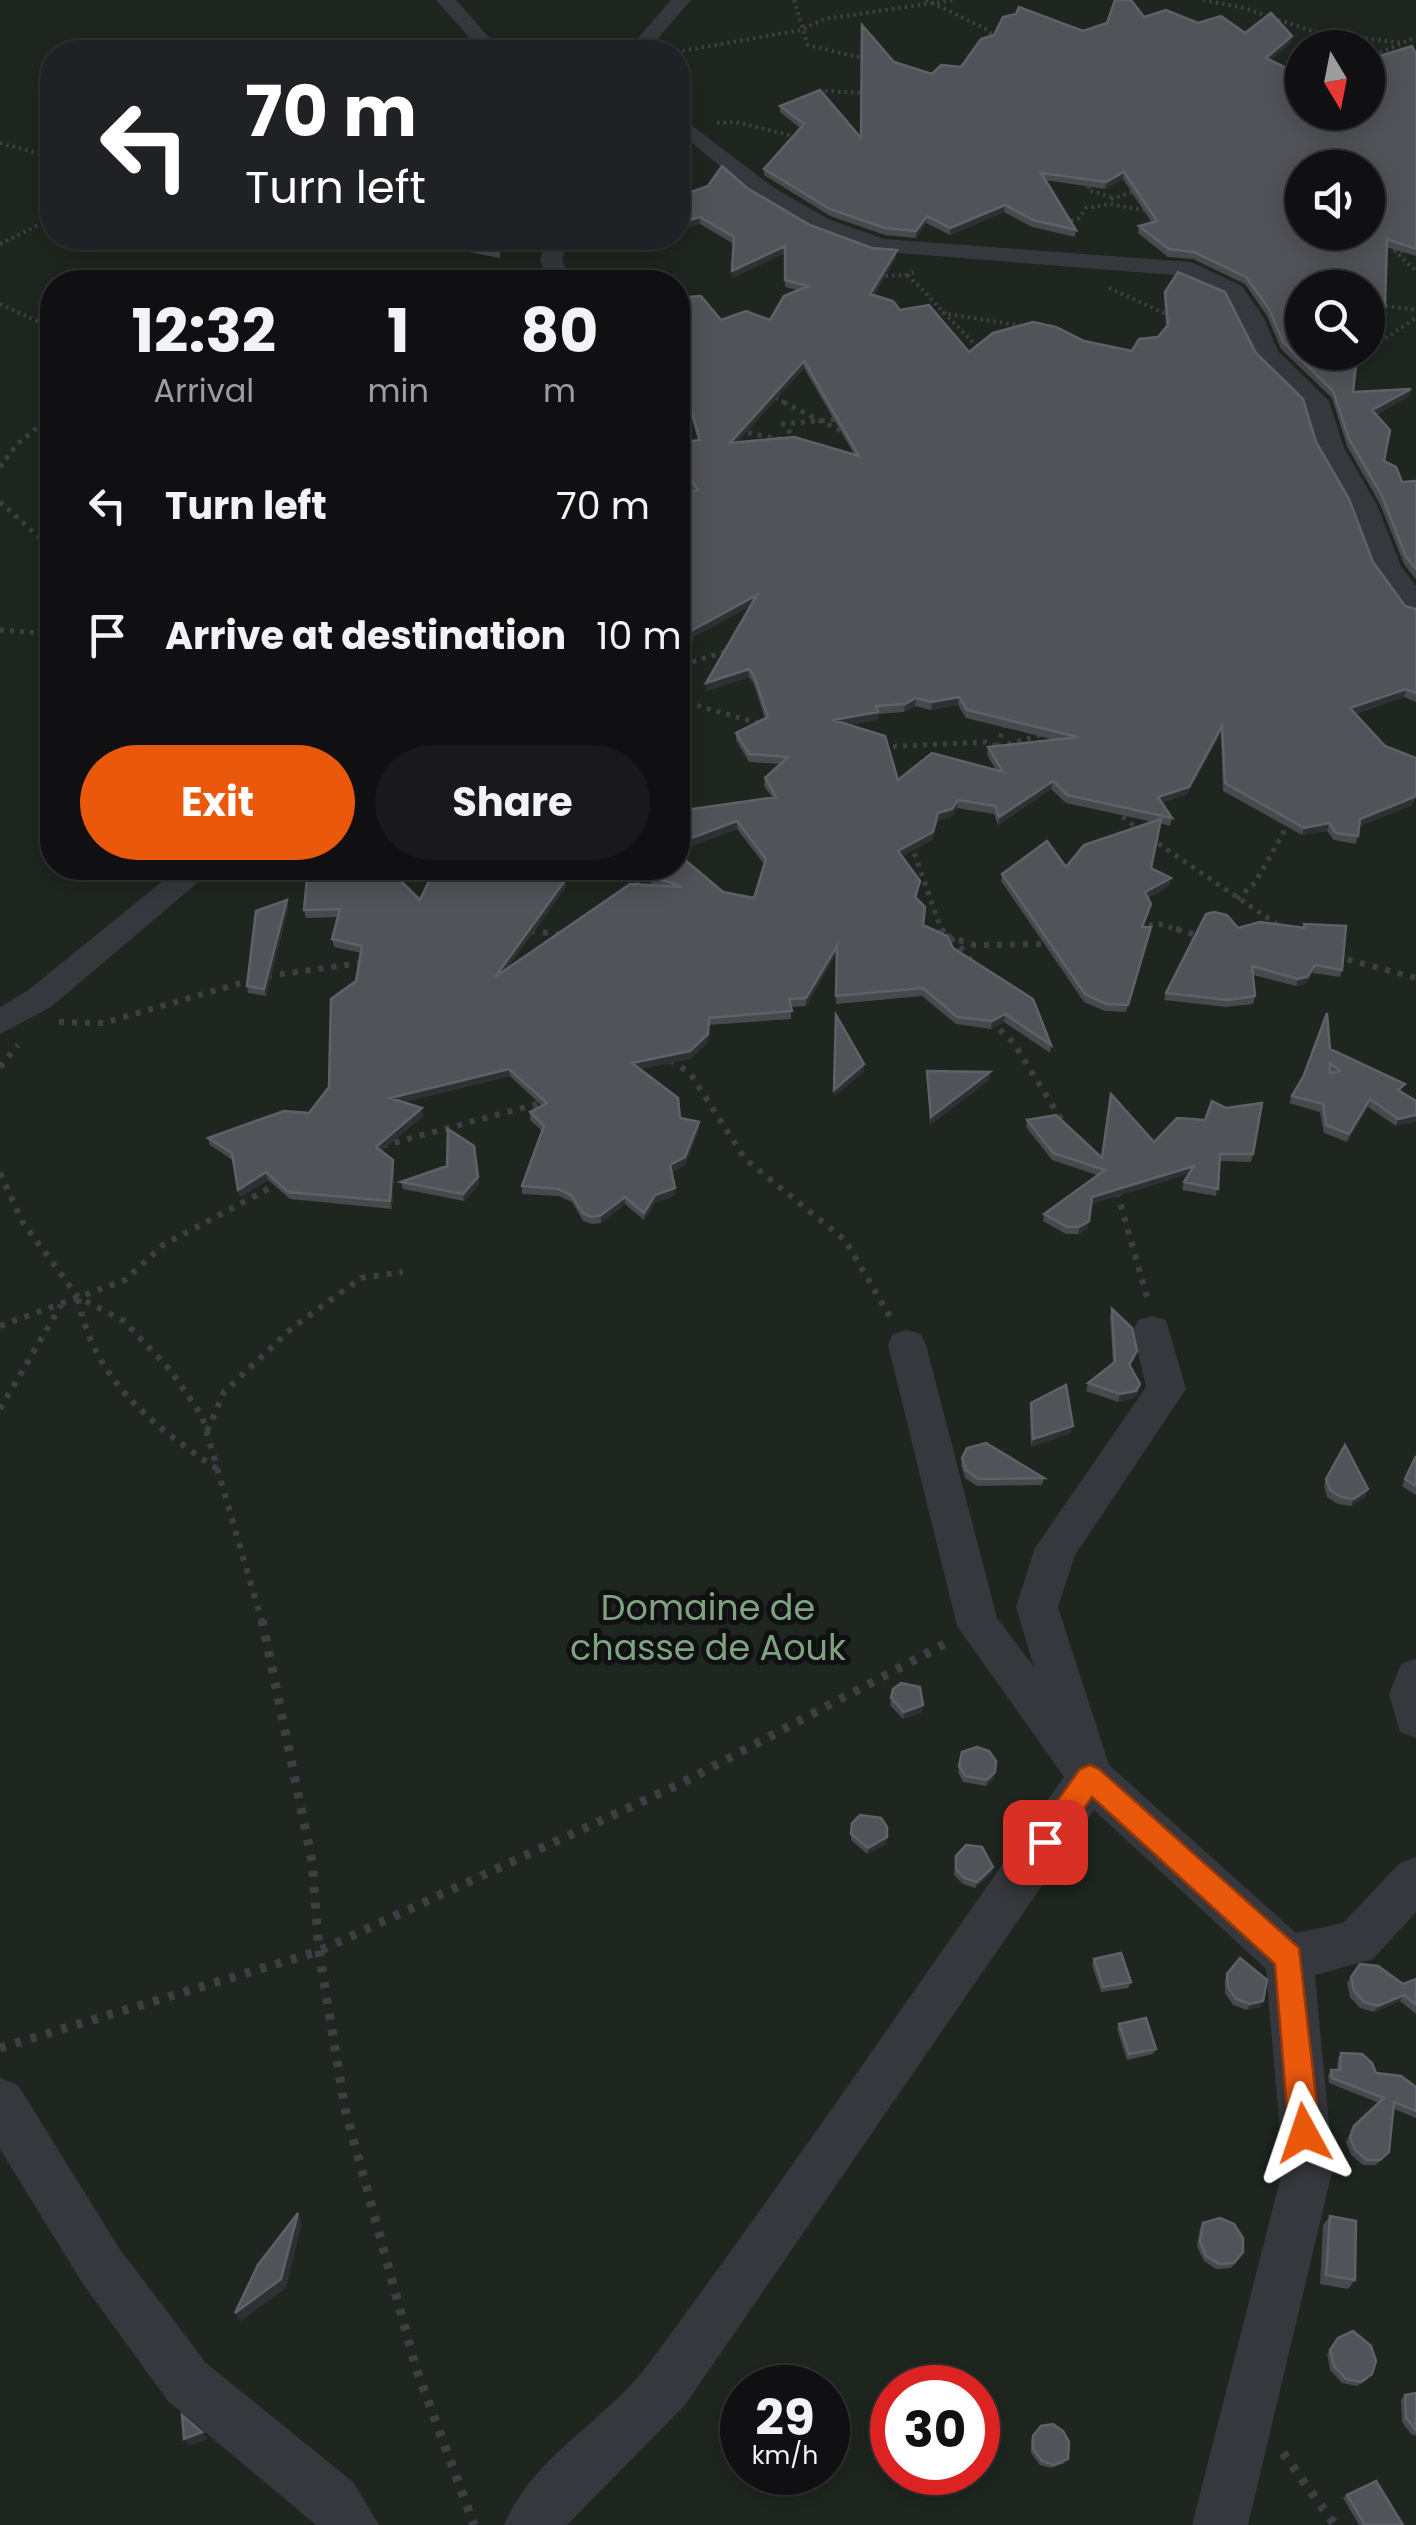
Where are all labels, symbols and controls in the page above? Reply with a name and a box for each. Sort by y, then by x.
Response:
north arrow [1285,30,1385,130]
map controls [1285,30,1385,370]
text: 70 m [245,62,417,161]
icon: left [80,80,210,210]
button: sound [1285,150,1385,250]
text: Turn left [245,156,426,219]
button: search [1285,270,1385,370]
text: 12:32 [132,289,276,373]
text: 1 [387,289,409,373]
text: 80 [520,289,598,373]
text: Arrival [153,368,254,413]
text: min [368,368,429,413]
text: m [543,368,576,413]
icon: left [80,478,135,533]
text: Turn left [165,479,327,532]
text: 70 m [556,479,650,532]
icon: arrive [80,608,135,663]
text: Arrive at destination [165,609,566,662]
text: 10 m [596,609,682,662]
button: Exit [80,745,355,860]
button: Share [375,745,650,860]
park label: Domaine de chasse de Aouk [570,1583,846,1672]
pin [1003,1800,1088,1885]
icon: arrive [1018,1815,1073,1870]
position arrow [1252,2081,1356,2185]
speed limit sign: 30 [870,2365,1000,2495]
text: 29 [755,2382,815,2453]
text: km/h [752,2438,818,2473]

